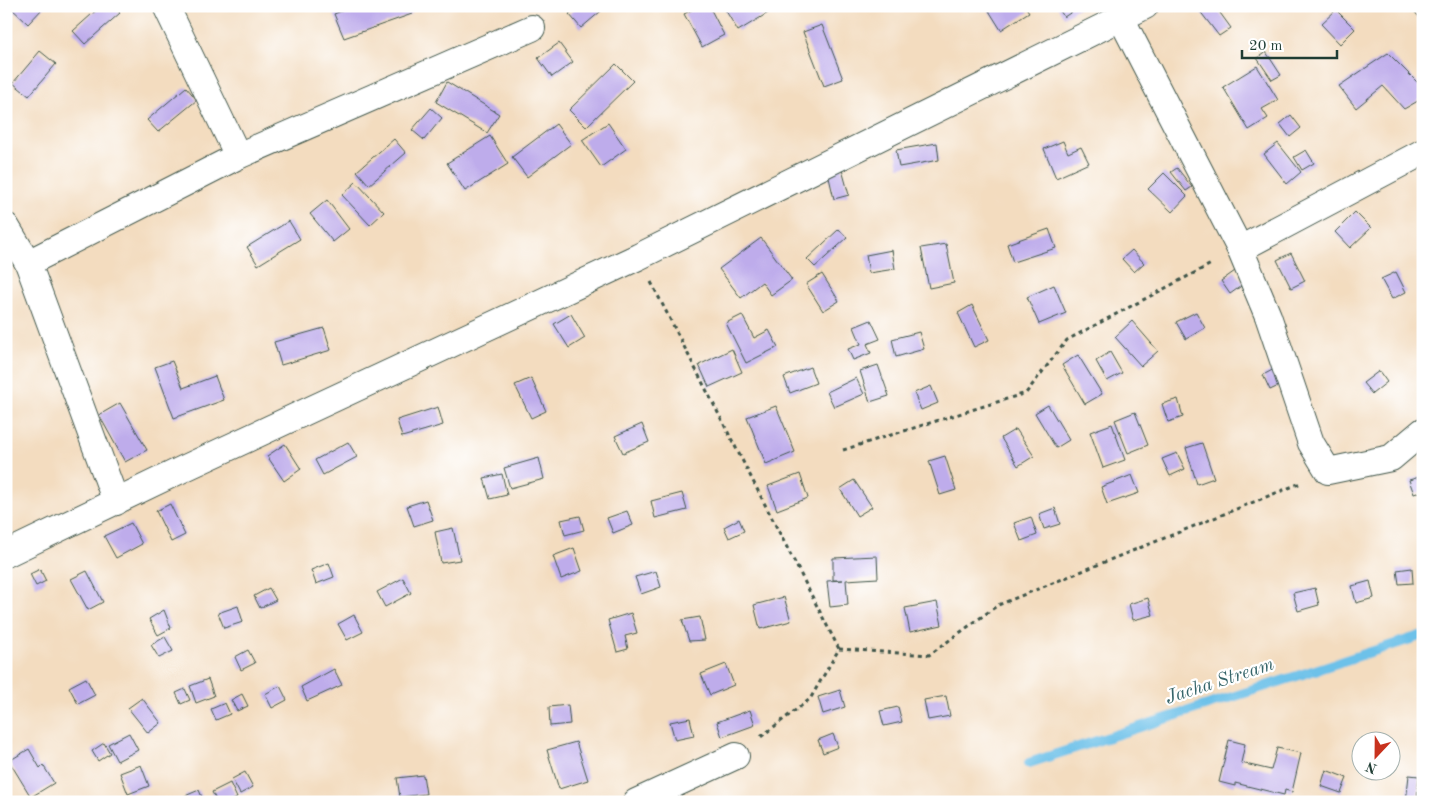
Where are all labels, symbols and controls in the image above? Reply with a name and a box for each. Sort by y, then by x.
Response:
scale bar [1242,28,1336,60]
text: 20 m [1249,39,1283,54]
water label: Jacha Stream [1163,655,1277,709]
north arrow [1352,730,1402,780]
text: N [1364,759,1379,776]

